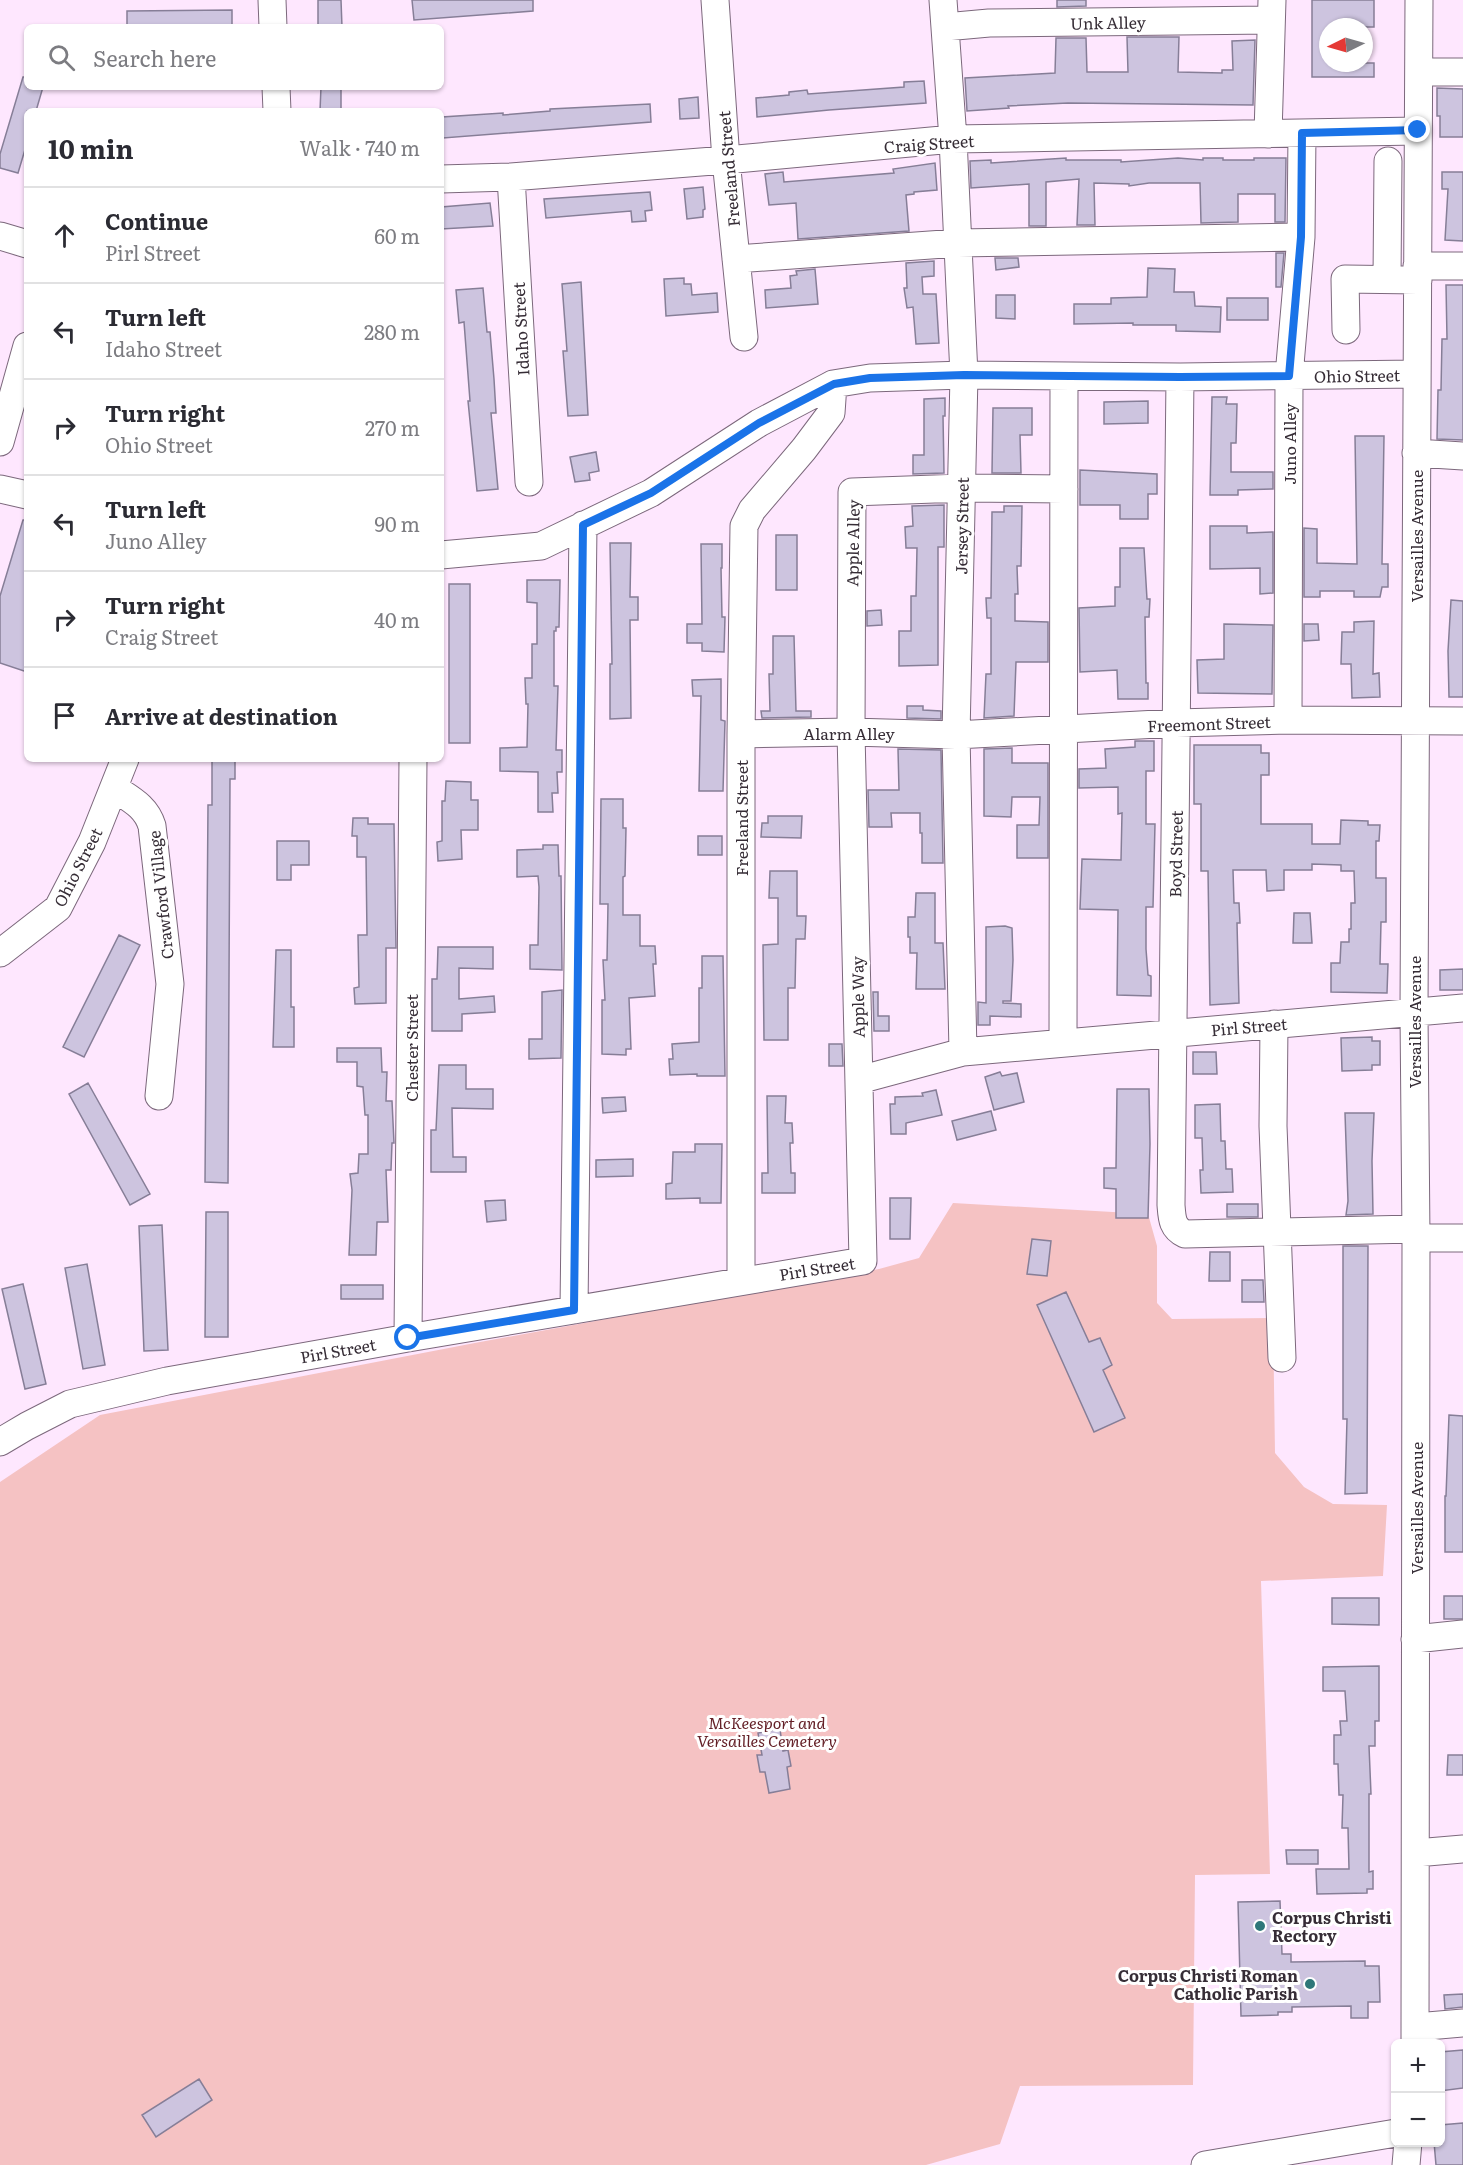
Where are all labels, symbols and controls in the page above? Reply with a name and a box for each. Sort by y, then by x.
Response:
street label: Unk Alley [1070,9,1147,35]
north arrow [1319,18,1373,72]
search box [24,24,444,90]
icon: search [45,41,78,74]
text: Search here [93,41,216,74]
street label: Freeland Street [711,109,745,228]
route end [1404,116,1430,142]
text: 10 min [48,128,133,167]
street label: Craig Street [883,128,976,158]
text: Walk · 740 m [299,132,420,162]
text: Continue [105,204,208,237]
icon: ahead [48,219,81,252]
text: 60 m [374,220,420,250]
text: Pirl Street [105,237,201,267]
street label: Idaho Street [506,281,534,376]
text: Turn left [105,300,206,333]
icon: left [48,315,81,348]
text: 280 m [364,316,420,346]
text: Idaho Street [105,333,222,363]
street label: Ohio Street [1314,362,1401,388]
text: Turn right [105,396,225,429]
street label: Juno Alley [1277,403,1301,485]
icon: right [48,411,81,444]
text: 270 m [365,412,420,442]
text: Ohio Street [105,429,213,459]
street label: Versailles Avenue [1404,470,1428,602]
street label: Jersey Street [948,477,974,575]
text: Turn left [105,492,206,525]
street label: Apple Alley [839,498,865,587]
icon: left [48,507,81,540]
text: 90 m [375,508,420,538]
text: Juno Alley [105,525,207,555]
text: Turn right [105,588,225,621]
icon: right [48,603,81,636]
text: 40 m [374,604,420,634]
text: Craig Street [105,621,218,651]
icon: arrive [48,699,81,732]
text: Arrive at destination [105,699,338,732]
street label: Freemont Street [1147,709,1272,737]
street label: Alarm Alley [803,721,896,745]
street label: Freeland Street [729,759,753,876]
street label: Boyd Street [1162,810,1188,898]
street label: Ohio Street [47,823,108,911]
street label: Crawford Village [141,829,179,961]
street label: Apple Way [844,955,870,1038]
street label: Versailles Avenue [1402,956,1426,1088]
street label: Chester Street [399,994,423,1102]
street label: Pirl Street [1210,1011,1289,1041]
street label: Pirl Street [777,1250,857,1286]
route start [394,1324,420,1350]
street label: Pirl Street [298,1331,378,1368]
street label: Versailles Avenue [1404,1442,1428,1574]
park label: McKeesport and Versailles Cemetery [697,1710,837,1752]
place label: Corpus Christi Rectory [1272,1905,1392,1947]
marker: Corpus Christi Rectory [1253,1919,1267,1933]
place label: Corpus Christi Roman Catholic Parish [1118,1963,1298,2005]
marker: Corpus Christi Roman Catholic Parish [1303,1977,1317,1991]
map controls [1391,2039,1445,2147]
button: + [1391,2039,1445,2093]
button: − [1391,2093,1445,2147]

